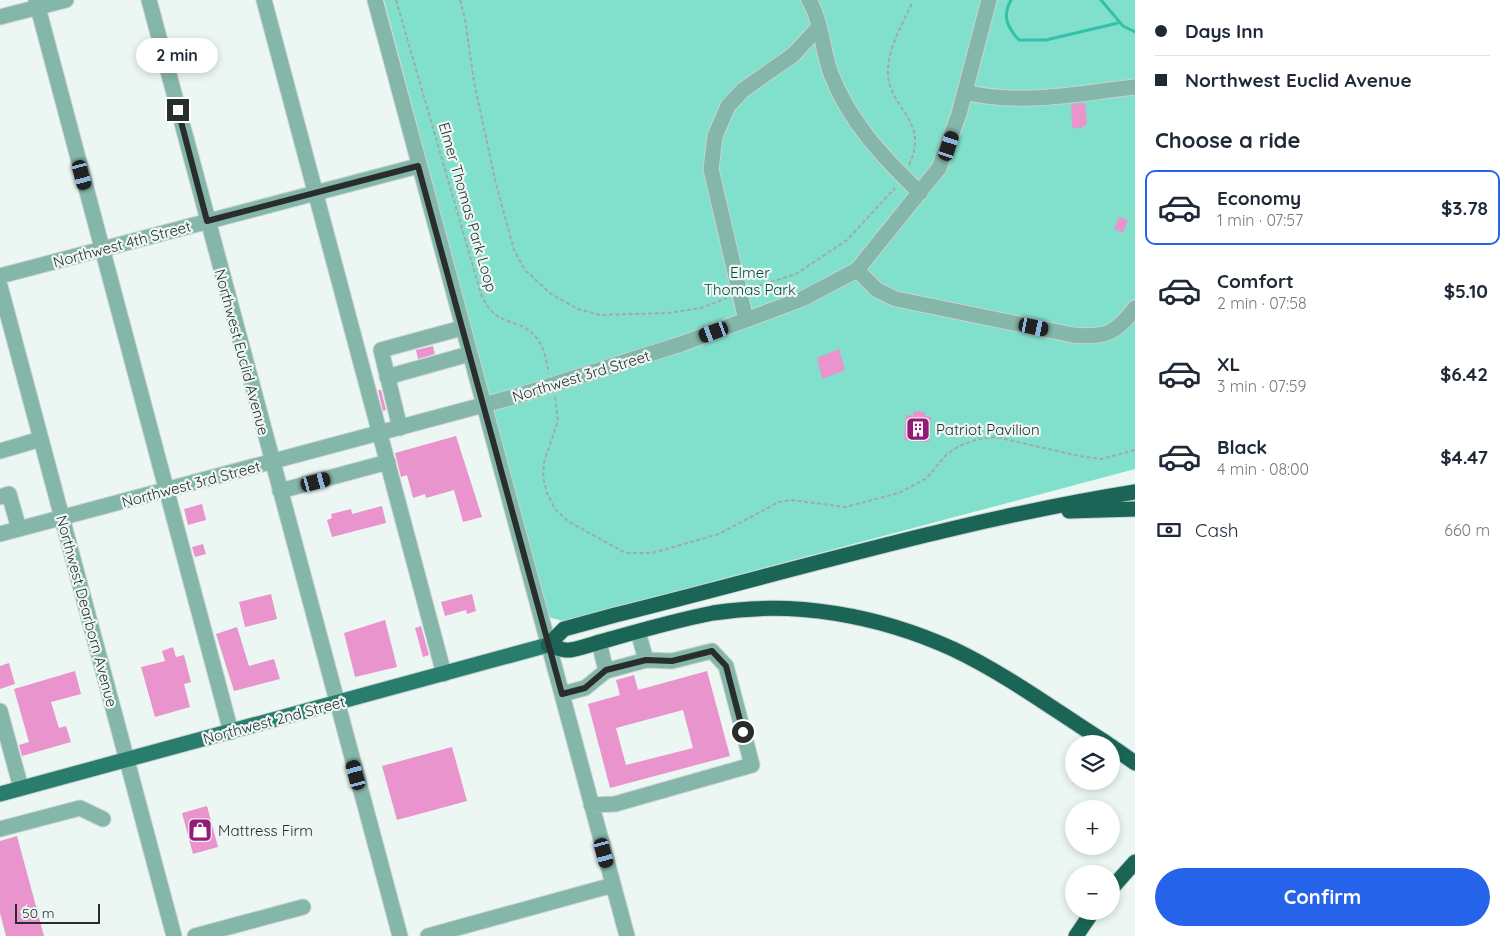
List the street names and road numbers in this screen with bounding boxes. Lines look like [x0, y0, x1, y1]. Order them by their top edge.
street label: Elmer Thomas Park Loop [435, 120, 501, 294]
street label: Northwest 4th Street [51, 216, 193, 272]
street label: Northwest Euclid Avenue [211, 267, 273, 437]
street label: Northwest 3rd Street [510, 346, 652, 406]
street label: Northwest 3rd Street [120, 456, 262, 512]
street label: Northwest Dearborn Avenue [52, 513, 122, 709]
street label: Northwest 2nd Street [201, 692, 347, 748]

